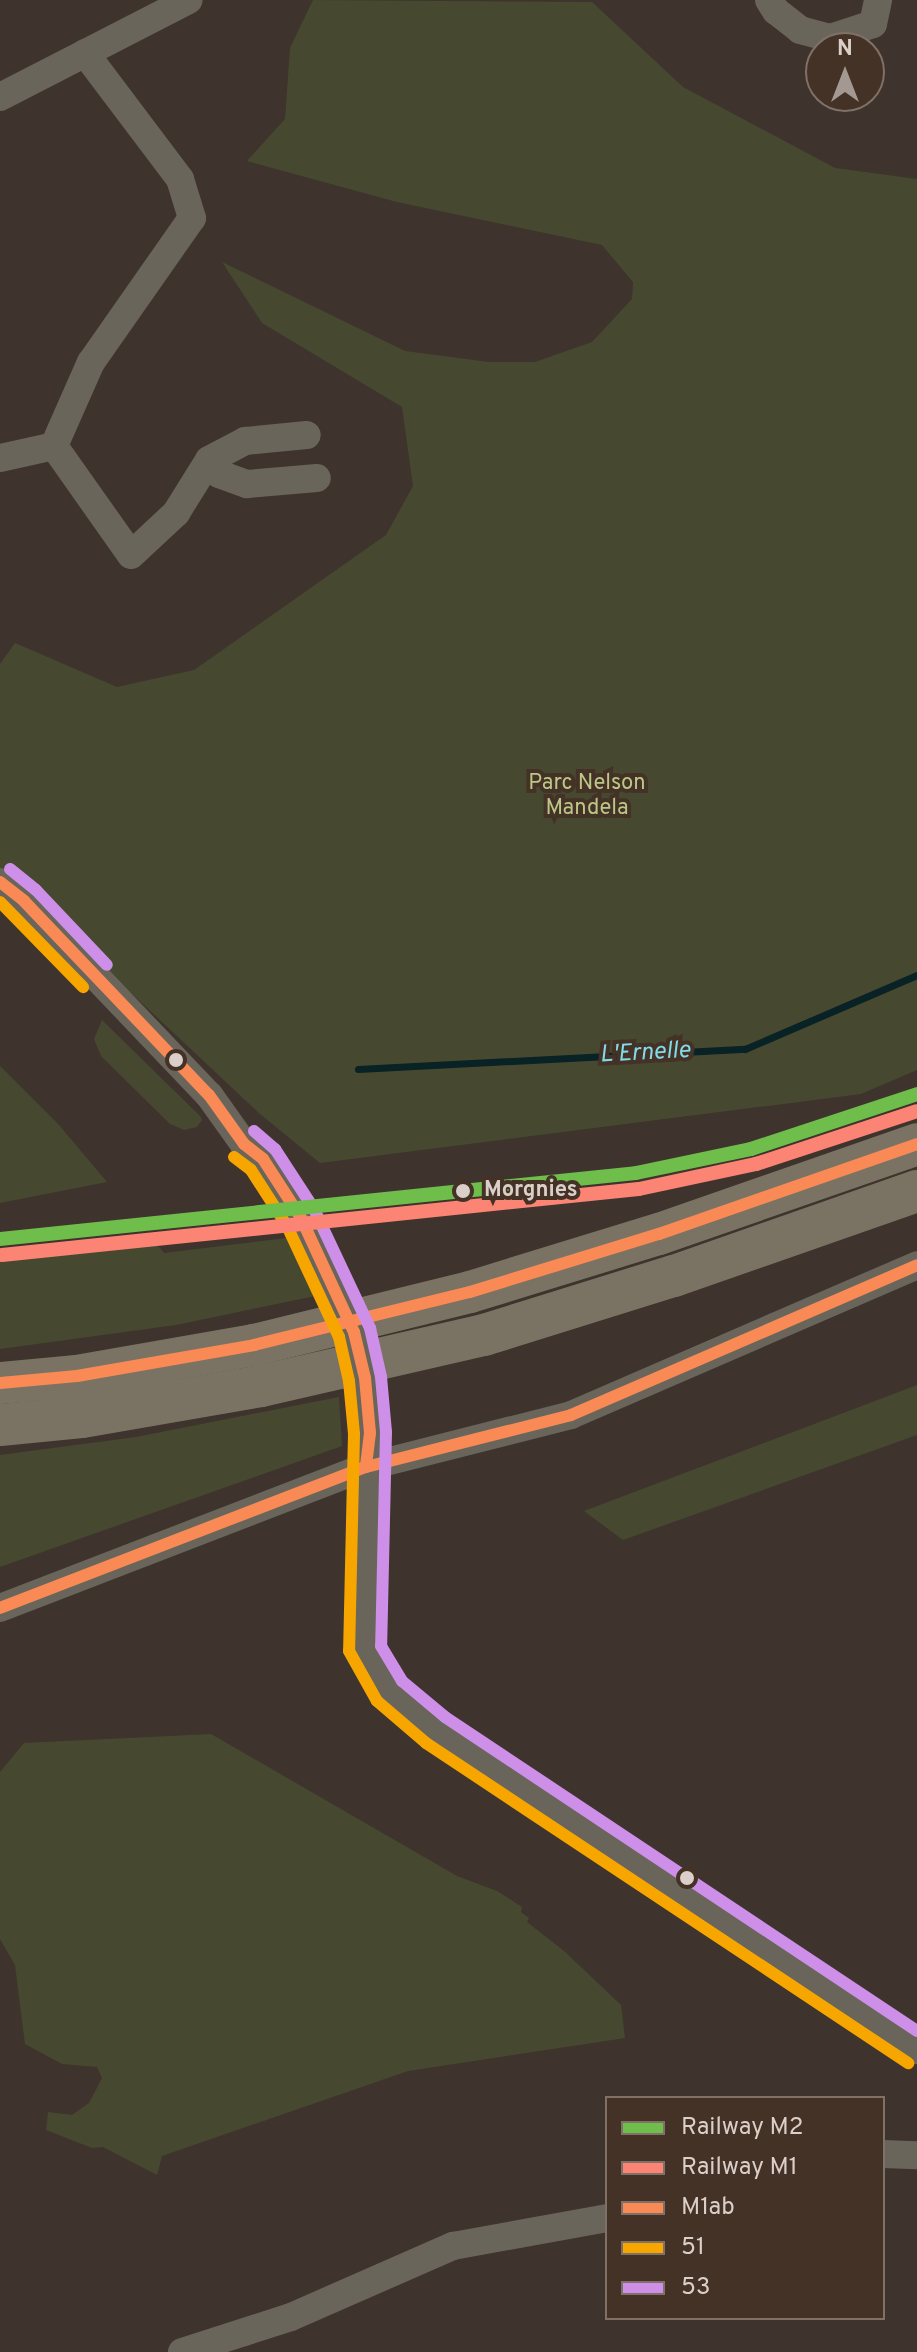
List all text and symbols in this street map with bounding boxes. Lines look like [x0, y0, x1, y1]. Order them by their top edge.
north arrow [805, 32, 885, 112]
text: N [837, 36, 853, 63]
park label: Parc Nelson Mandela [528, 770, 646, 822]
water label: L'Ernelle [599, 1037, 691, 1071]
unlabelled marker [168, 1052, 184, 1068]
marker: Morgnies [449, 1177, 477, 1205]
place label: Morgnies [484, 1178, 578, 1204]
unlabelled marker [679, 1870, 695, 1886]
legend [605, 2096, 885, 2320]
text: Railway M2 [681, 2113, 804, 2143]
text: Railway M1 [681, 2153, 798, 2183]
text: M1ab [681, 2193, 735, 2223]
text: 51 [681, 2233, 705, 2263]
text: 53 [681, 2273, 710, 2303]

